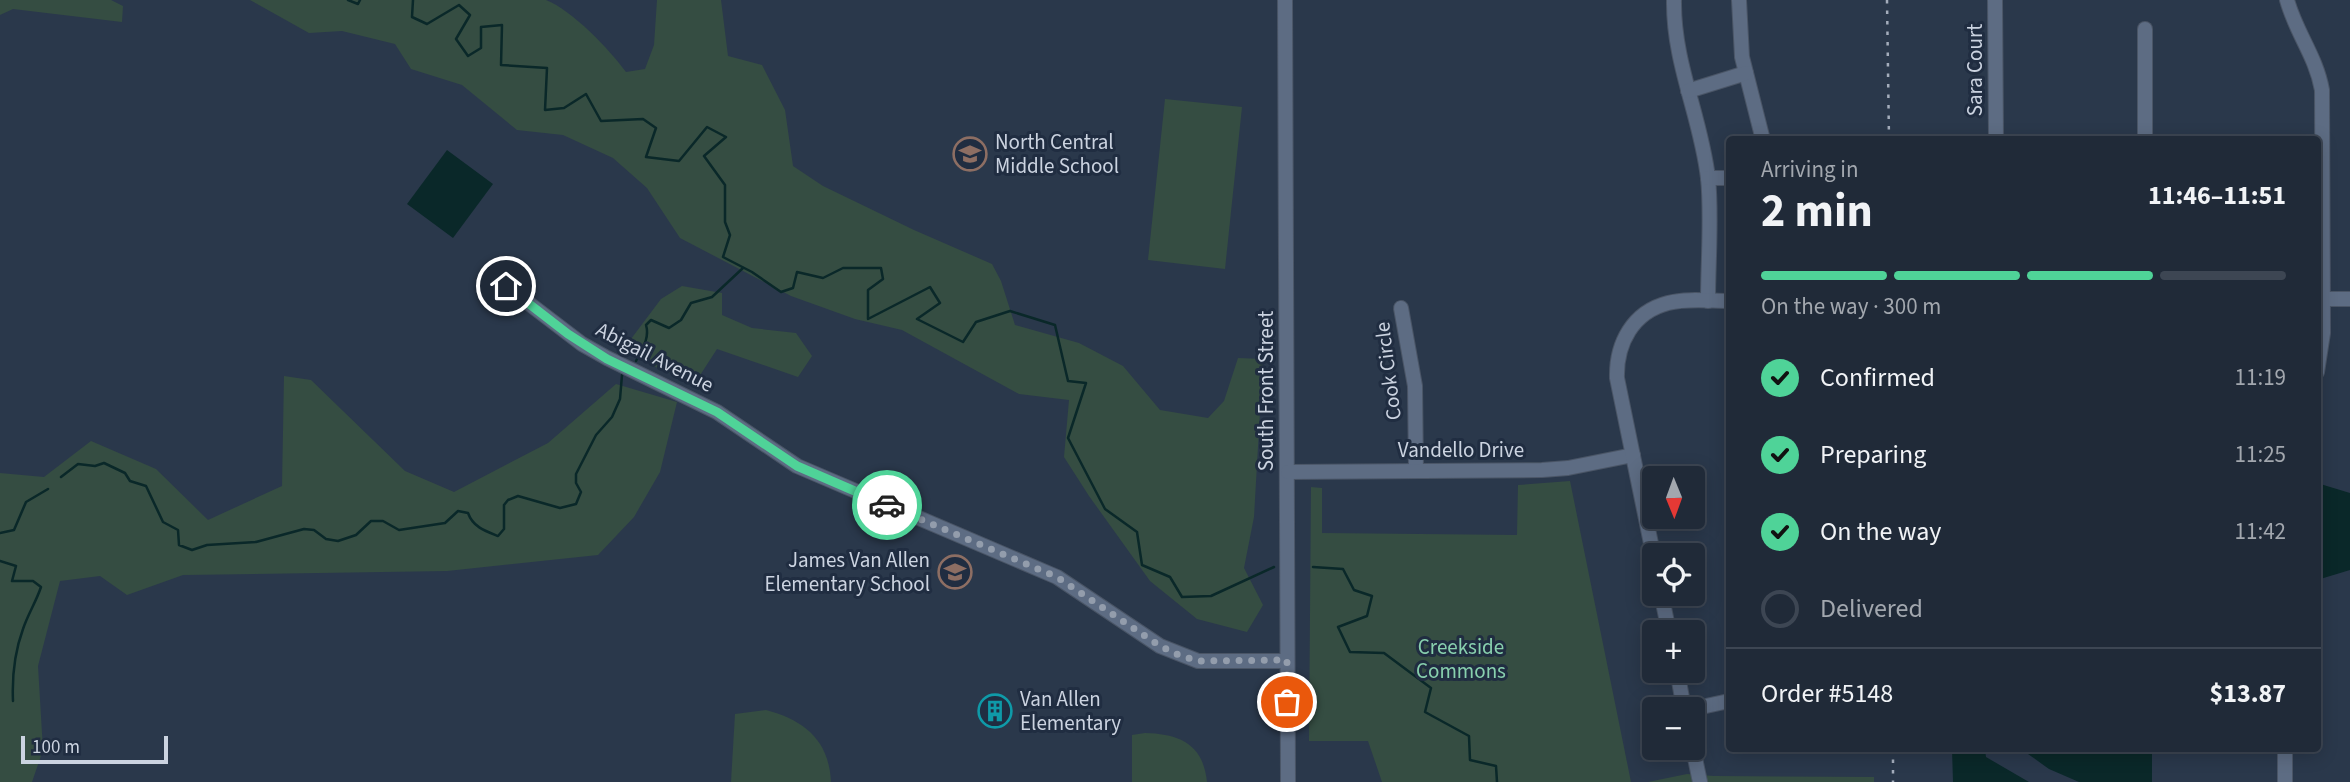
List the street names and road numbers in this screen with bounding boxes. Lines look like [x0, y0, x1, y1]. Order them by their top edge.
street label: Sara Court [1960, 24, 1990, 116]
street label: South Front Street [1251, 311, 1281, 471]
street label: Abigail Avenue [591, 314, 719, 400]
street label: Cook Circle [1367, 320, 1409, 422]
street label: Vandello Drive [1398, 435, 1524, 465]

